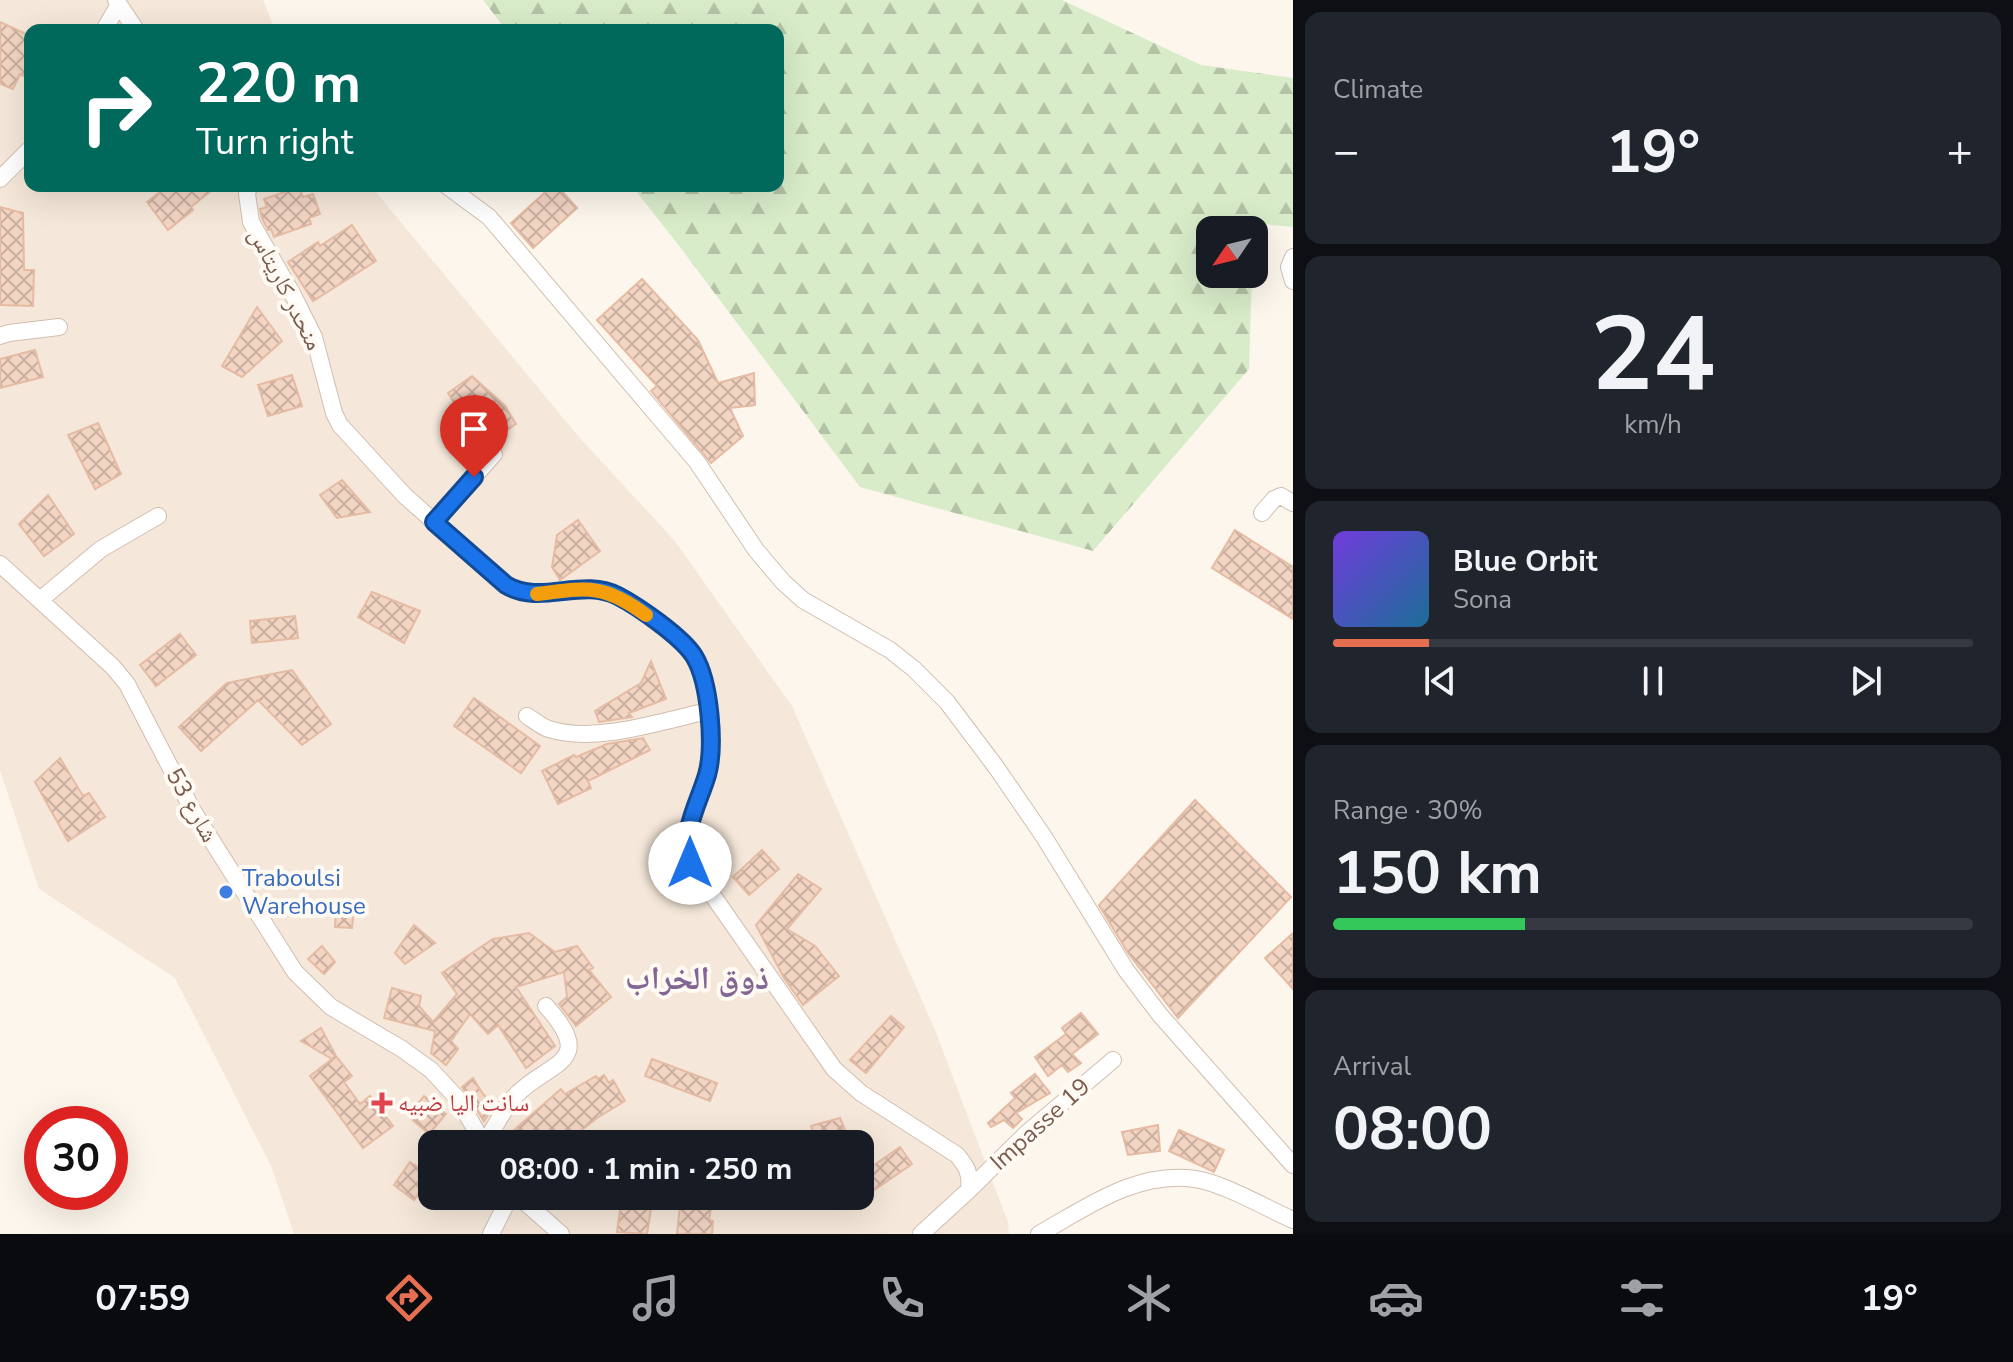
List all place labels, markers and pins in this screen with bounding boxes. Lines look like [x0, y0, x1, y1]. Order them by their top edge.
pin [440, 395, 508, 477]
place label: Traboulsi Warehouse [242, 862, 366, 922]
marker: Traboulsi Warehouse [217, 883, 235, 901]
place label: سانت اليا ضبيه [398, 1087, 529, 1119]
marker: سانت اليا ضبيه [373, 1094, 391, 1112]

